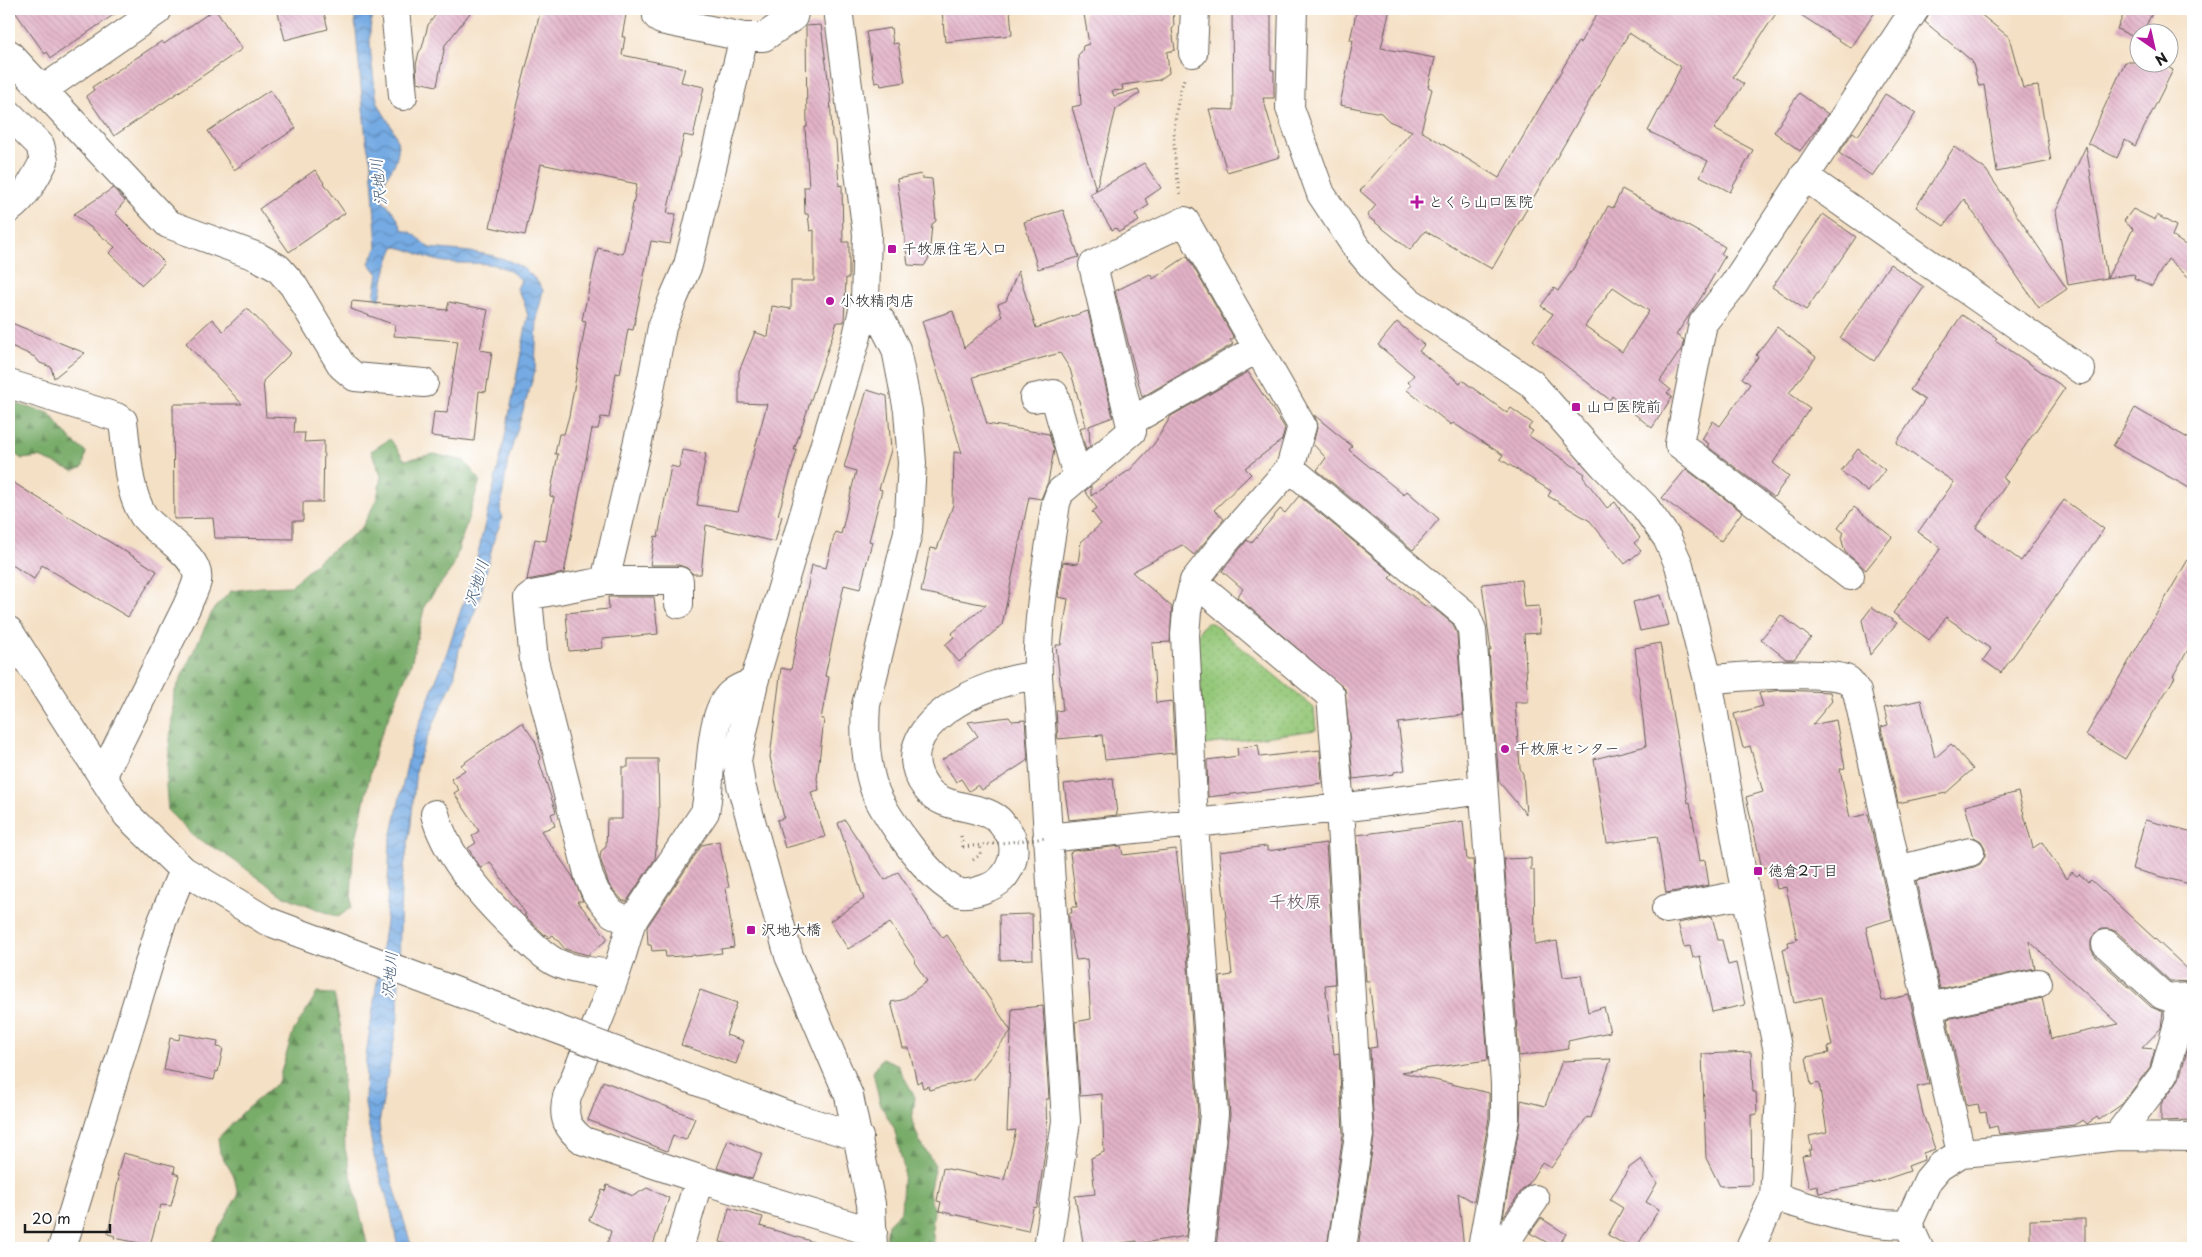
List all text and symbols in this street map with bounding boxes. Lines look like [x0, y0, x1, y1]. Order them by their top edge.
north arrow [2130, 22, 2180, 72]
text: N [2151, 47, 2172, 71]
water label: 沢地川 [363, 157, 391, 207]
place label: とくら山口医院 [1428, 189, 1533, 212]
marker: とくら山口医院 [1410, 195, 1424, 209]
place label: 千牧原住宅入口 [902, 236, 1007, 259]
marker: 千牧原住宅入口 [886, 243, 898, 255]
place label: 小牧精肉店 [840, 288, 915, 311]
marker: 小牧精肉店 [824, 295, 836, 307]
place label: 山口医院前 [1586, 394, 1661, 417]
marker: 山口医院前 [1570, 401, 1582, 413]
water label: 沢地川 [457, 556, 494, 609]
place label: 千枚原センター [1515, 736, 1619, 759]
marker: 千枚原センター [1499, 743, 1511, 755]
place label: 徳倉2丁目 [1768, 858, 1839, 881]
marker: 徳倉2丁目 [1752, 865, 1764, 877]
district label: 千枚原 [1268, 887, 1322, 914]
place label: 沢地大橋 [761, 917, 821, 940]
marker: 沢地大橋 [745, 924, 757, 936]
water label: 沢地川 [374, 950, 402, 1000]
scale bar [25, 1202, 110, 1234]
text: 20 m [32, 1206, 71, 1229]

